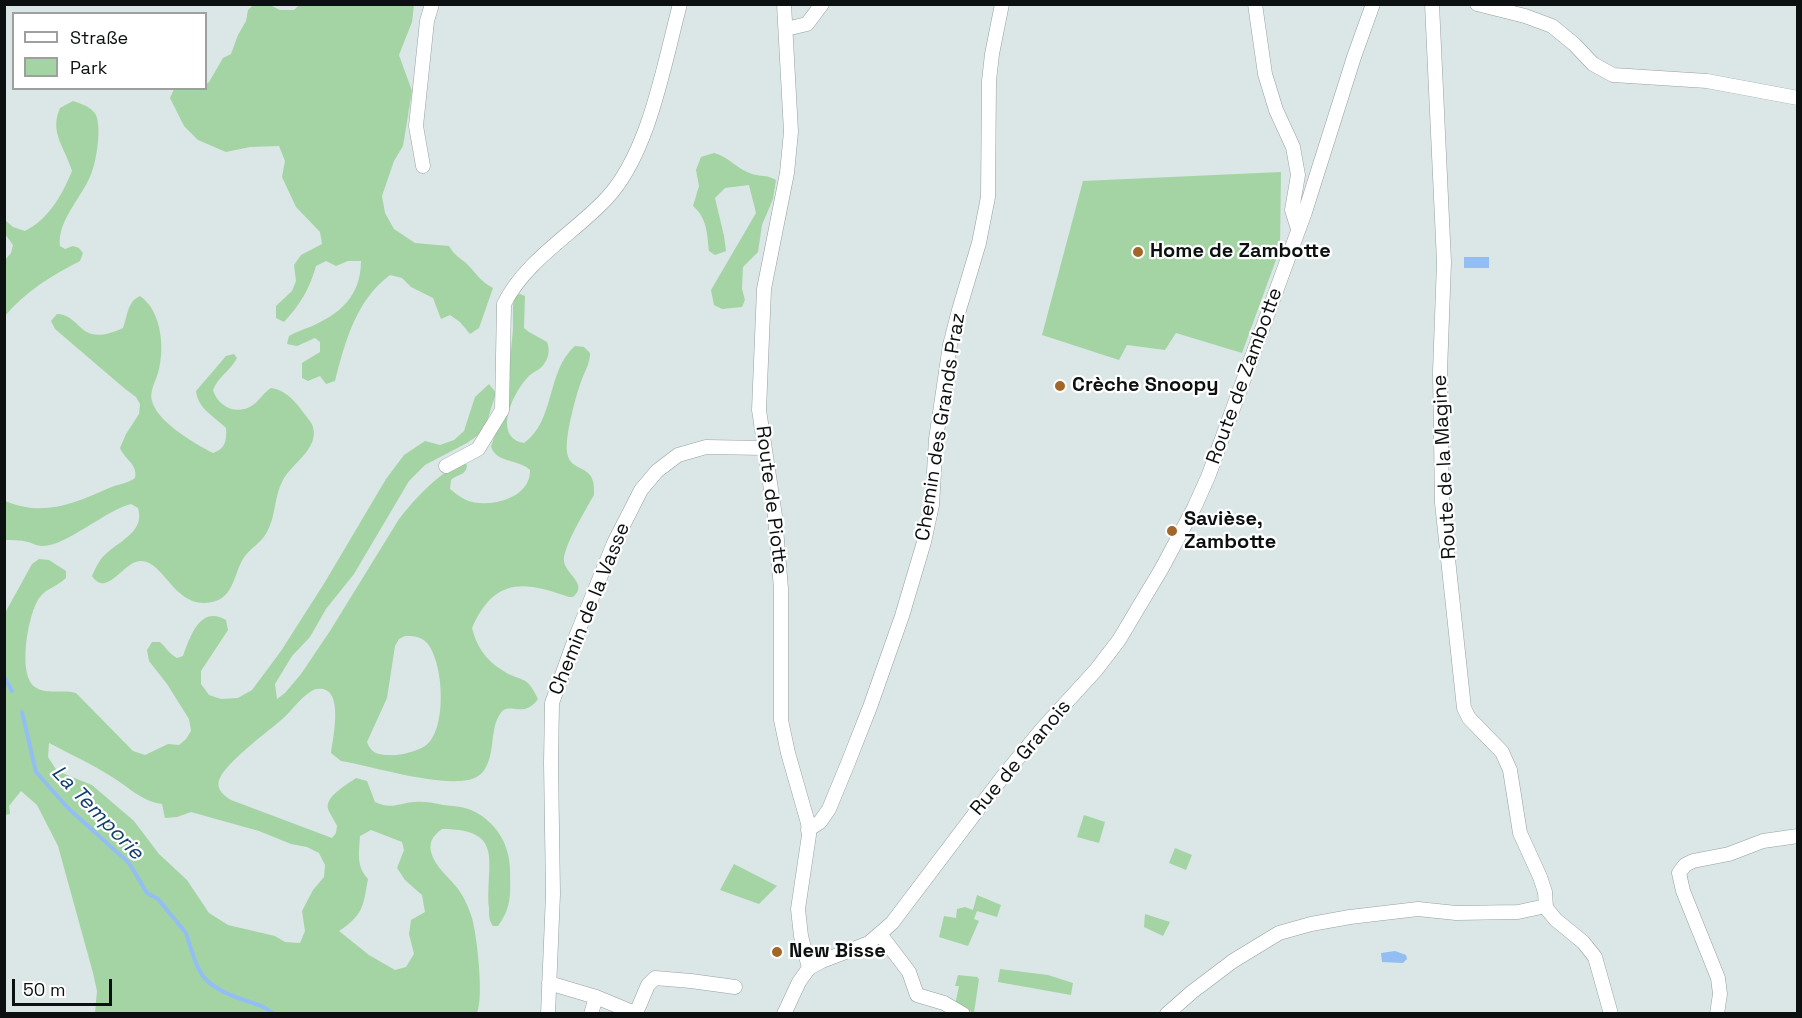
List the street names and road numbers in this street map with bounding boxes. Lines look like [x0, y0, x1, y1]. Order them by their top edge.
street label: Route de Zambotte [1202, 285, 1288, 467]
street label: Chemin des Grands Praz [911, 311, 971, 543]
street label: Route de la Magine [1428, 374, 1462, 560]
street label: Route de Piotte [750, 424, 792, 576]
street label: Chemin de la Vasse [544, 519, 636, 699]
street label: Rue de Granois [966, 695, 1076, 821]

